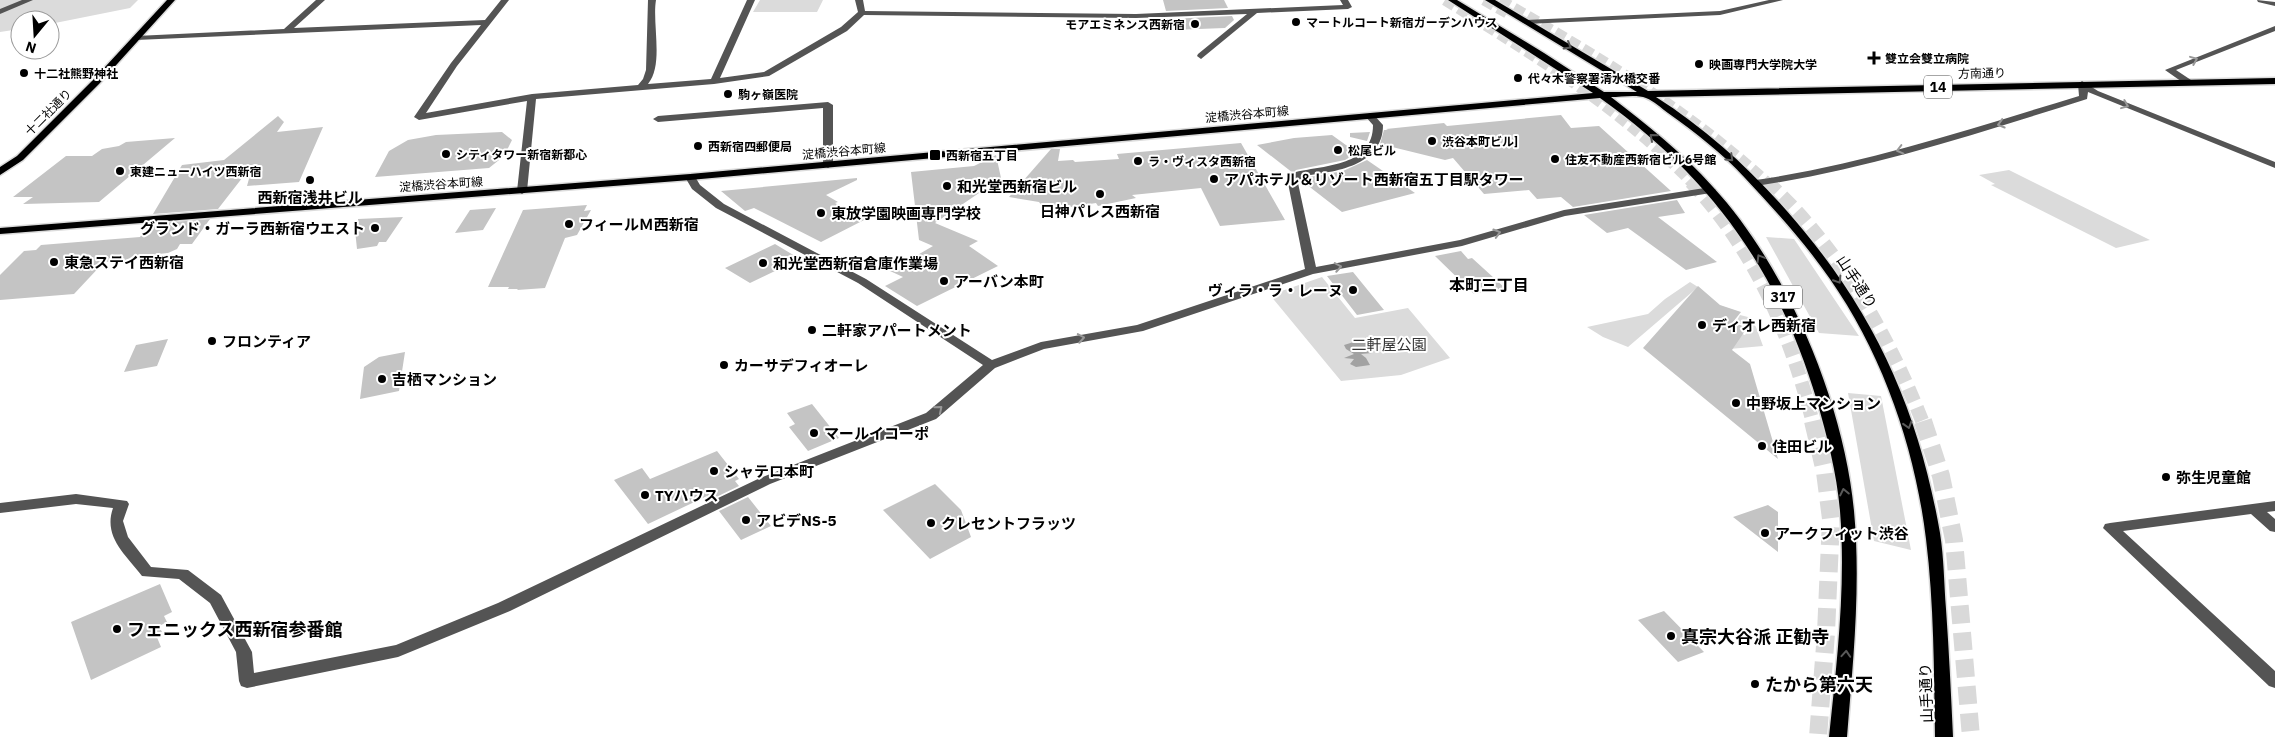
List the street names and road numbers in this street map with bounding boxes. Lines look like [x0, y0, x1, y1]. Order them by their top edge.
street label: 方南通り [1958, 65, 2006, 81]
road number: 14 [1924, 75, 1952, 98]
street label: 十二社通り [21, 85, 75, 139]
street label: 淀橋渋谷本町線 [1204, 103, 1290, 125]
street label: 淀橋渋谷本町線 [801, 140, 887, 162]
street label: 淀橋渋谷本町線 [399, 174, 483, 194]
street label: 山手通り [1833, 252, 1881, 312]
road number: 317 [1764, 286, 1802, 308]
street label: 山手通り [1915, 663, 1937, 723]

